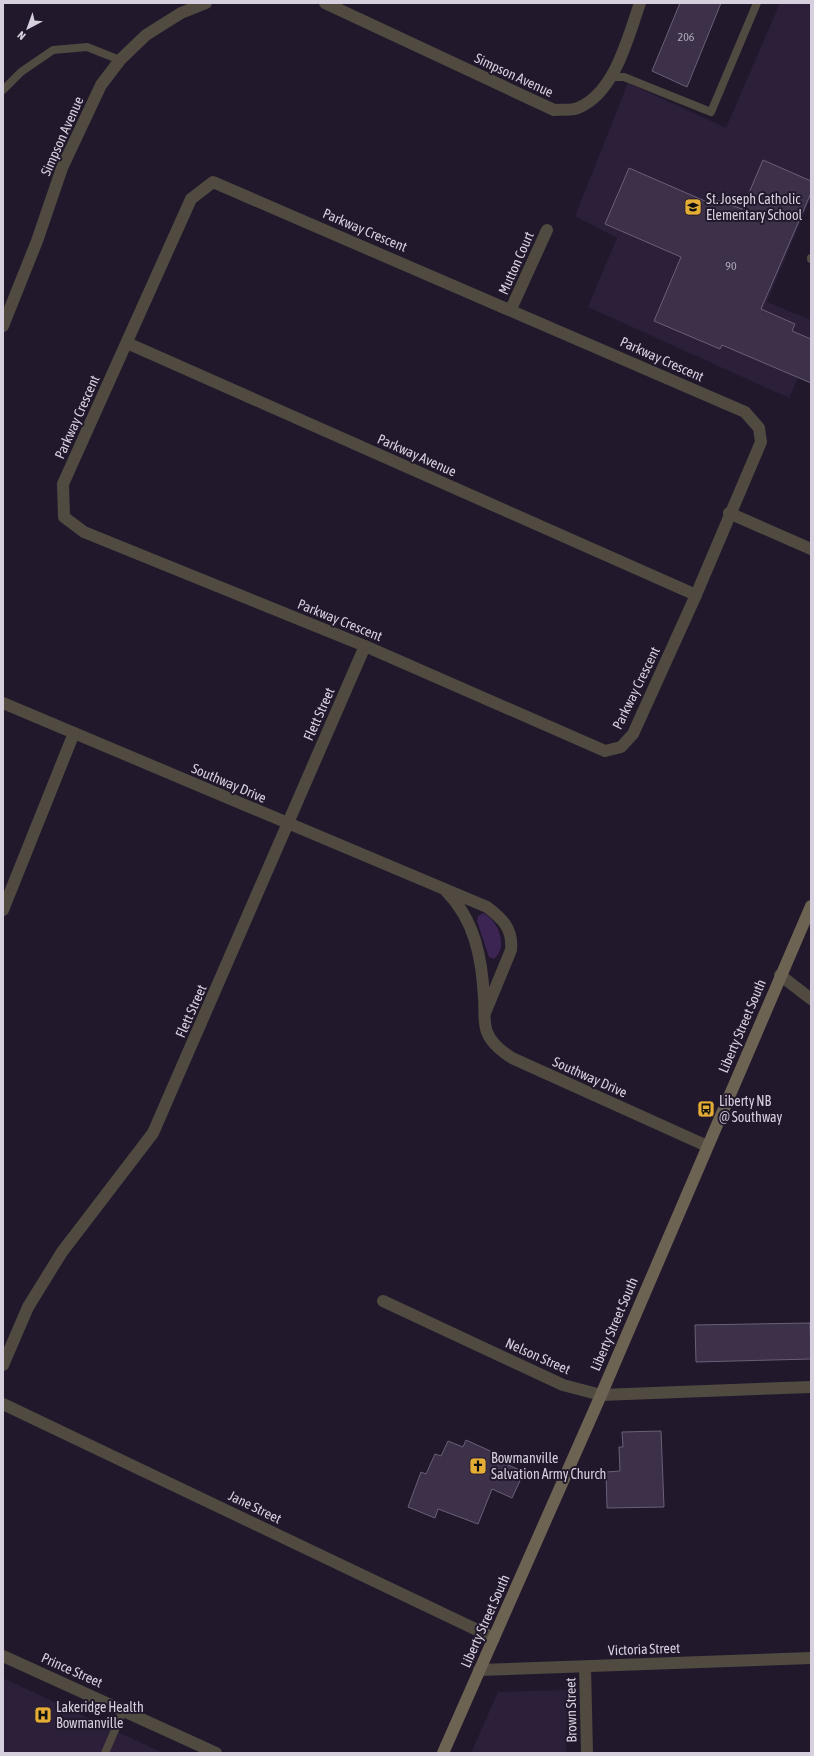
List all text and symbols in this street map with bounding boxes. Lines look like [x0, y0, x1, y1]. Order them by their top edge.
north arrow [8, 8, 48, 48]
text: N [15, 29, 28, 42]
house number: 206 [678, 30, 695, 44]
street label: Simpson Avenue [472, 50, 556, 100]
street label: Simpson Avenue [37, 94, 87, 178]
place label: St. Joseph Catholic Elementary School [706, 191, 802, 223]
school or university icon: St. Joseph Catholic Elementary School [683, 197, 703, 217]
street label: Parkway Crescent [321, 205, 409, 255]
street label: Mutton Court [495, 229, 537, 297]
house number: 90 [725, 259, 737, 273]
street label: Parkway Crescent [618, 333, 706, 385]
street label: Parkway Crescent [51, 373, 103, 461]
street label: Parkway Avenue [375, 430, 459, 480]
street label: Parkway Crescent [295, 596, 385, 644]
street label: Parkway Crescent [609, 644, 663, 732]
street label: Flett Street [300, 685, 338, 743]
street label: Southway Drive [189, 760, 269, 806]
street label: Liberty Street South [715, 977, 769, 1075]
street label: Flett Street [172, 982, 210, 1040]
street label: Southway Drive [550, 1053, 630, 1101]
place label: Liberty NB @ Southway [719, 1093, 783, 1125]
bus stop icon: Liberty NB @ Southway [696, 1099, 716, 1119]
street label: Liberty Street South [587, 1275, 641, 1373]
street label: Nelson Street [503, 1335, 573, 1377]
place label: Bowmanville Salvation Army Church [491, 1450, 606, 1482]
church icon: Bowmanville Salvation Army Church [468, 1456, 488, 1476]
street label: Jane Street [226, 1487, 284, 1527]
street label: Liberty Street South [457, 1572, 513, 1670]
street label: Victoria Street [608, 1640, 680, 1658]
street label: Prince Street [39, 1649, 105, 1691]
street label: Brown Street [562, 1677, 580, 1743]
place label: Lakeridge Health Bowmanville [56, 1699, 144, 1731]
hospital icon: Lakeridge Health Bowmanville [33, 1705, 53, 1725]

